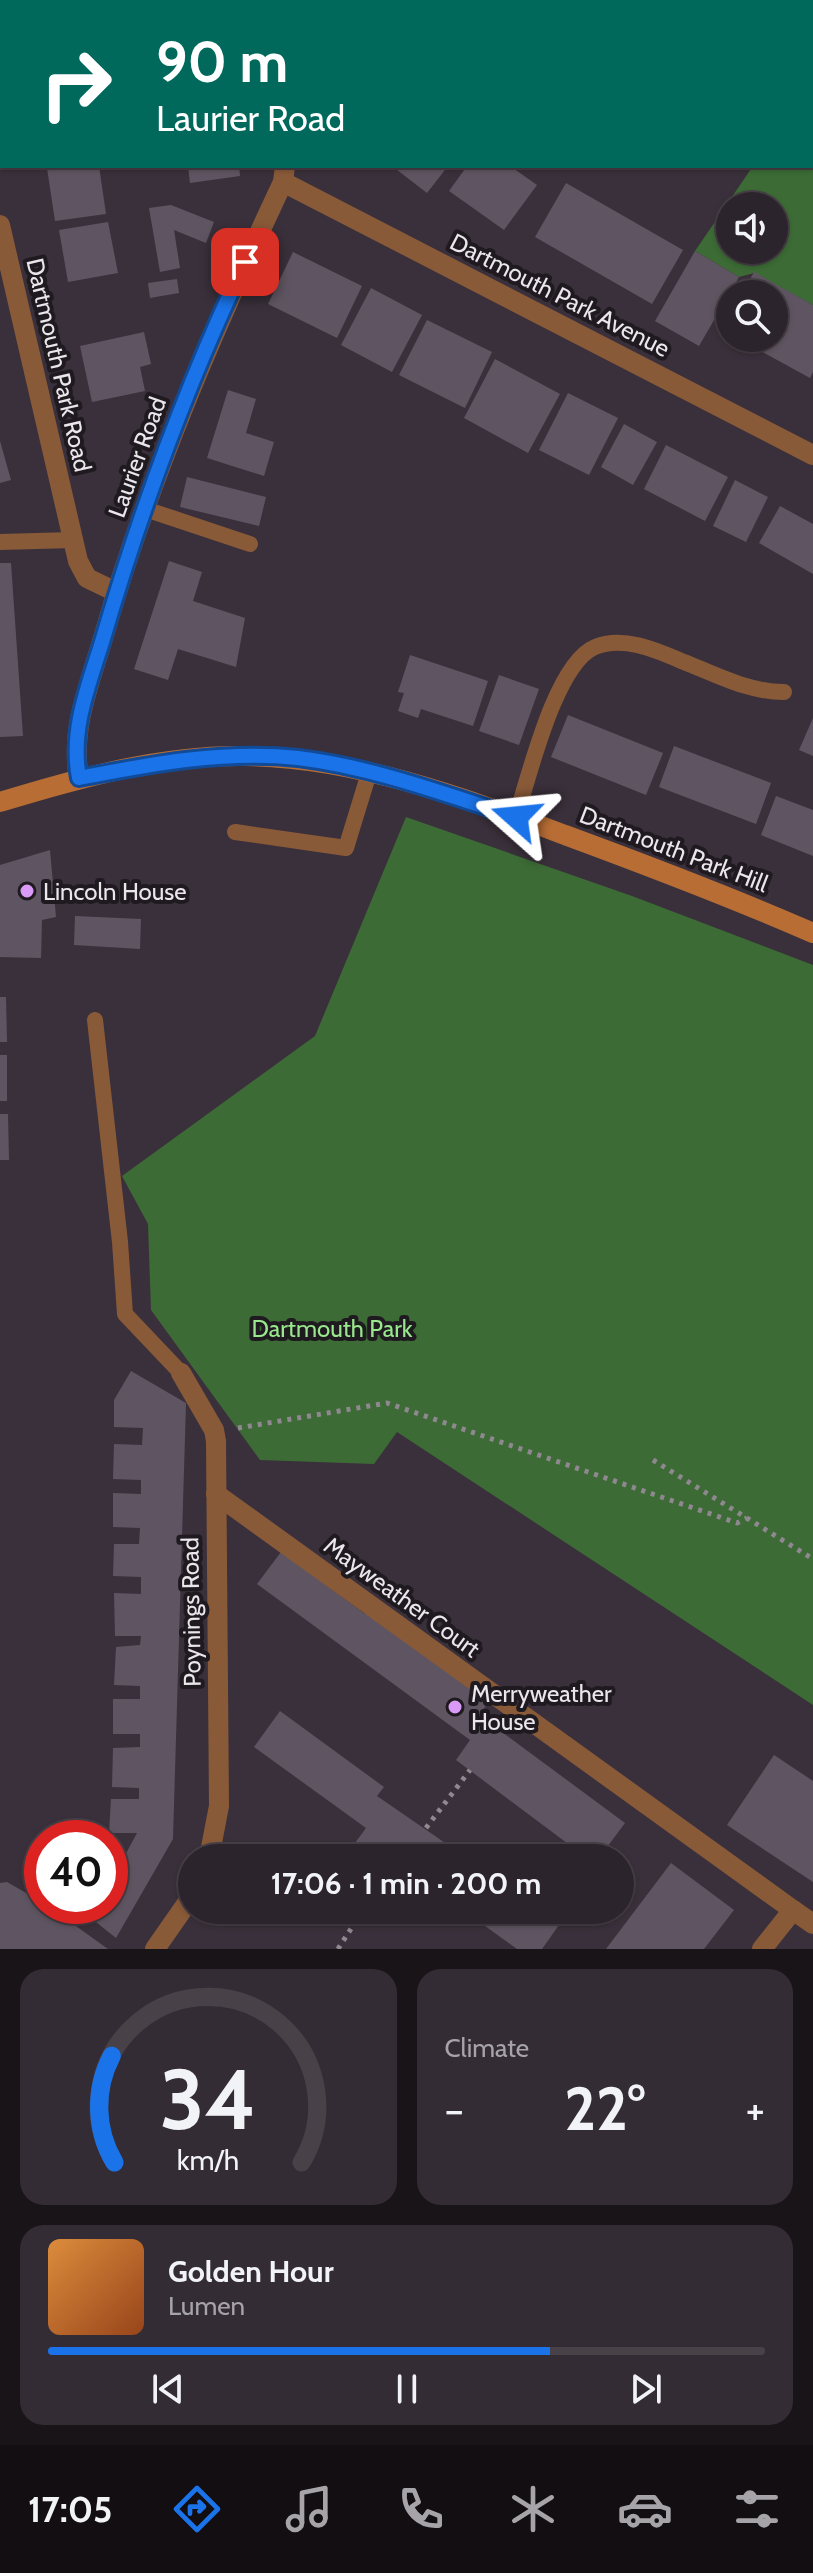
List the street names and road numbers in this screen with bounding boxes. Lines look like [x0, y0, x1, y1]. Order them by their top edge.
street label: Dartmouth Park Avenue [445, 227, 675, 363]
street label: Dartmouth Park Road [20, 255, 98, 475]
street label: Laurier Road [102, 393, 172, 521]
street label: Dartmouth Park Hill [576, 800, 773, 898]
street label: Mayweather Court [318, 1531, 486, 1663]
street label: Poynings Road [175, 1537, 207, 1687]

